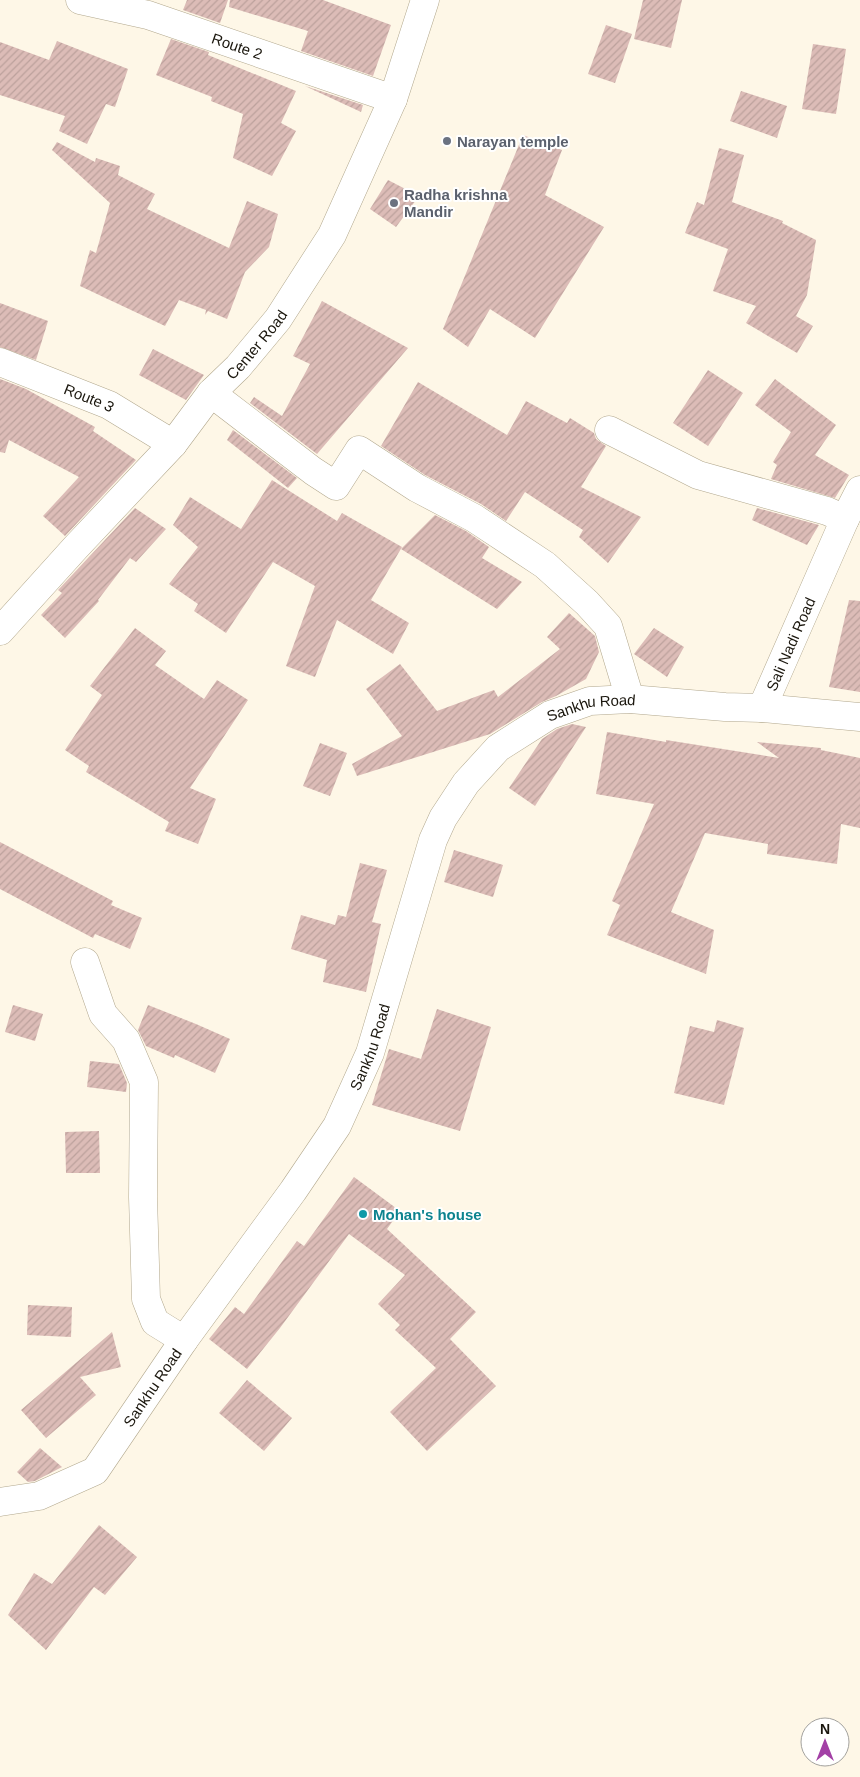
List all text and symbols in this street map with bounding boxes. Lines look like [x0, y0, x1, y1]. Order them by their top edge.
street label: Route 2 [210, 29, 265, 62]
place label: Narayan temple [457, 133, 569, 150]
marker: Narayan temple [441, 135, 453, 147]
place label: Radha krishna Mandir [404, 186, 508, 220]
marker: Radha krishna Mandir [388, 197, 400, 209]
street label: Center Road [222, 307, 290, 382]
street label: Route 3 [62, 380, 118, 415]
street label: Sali Nadi Road [762, 595, 818, 693]
street label: Sankhu Road [544, 690, 636, 724]
street label: Sankhu Road [346, 1002, 393, 1093]
place label: Mohan's house [373, 1206, 482, 1223]
marker: Mohan's house [357, 1208, 369, 1220]
street label: Sankhu Road [119, 1345, 184, 1430]
north arrow [800, 1717, 850, 1767]
text: N [820, 1721, 830, 1737]

